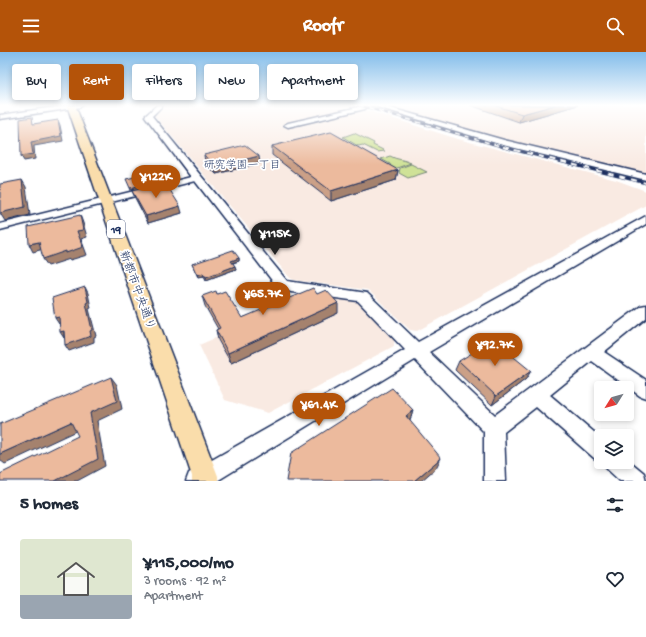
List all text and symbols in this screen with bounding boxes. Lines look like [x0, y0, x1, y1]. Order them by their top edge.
icon: menu [20, 15, 42, 37]
icon: search [604, 15, 626, 37]
text: Roofr [303, 16, 343, 37]
chip: Buy [12, 64, 61, 100]
chip: Rent [69, 64, 124, 100]
chip: Filters [132, 64, 196, 100]
chip: New [204, 64, 259, 100]
chip: Apartment [267, 64, 358, 100]
district label: 研究学園一丁目 [204, 159, 281, 172]
pin: ¥122K [128, 165, 184, 199]
text: ¥122K [140, 170, 172, 185]
road number: 19 [107, 220, 125, 238]
pin: ¥115K [247, 222, 303, 256]
text: ¥115K [260, 227, 290, 242]
street label: 新都市中央通り [115, 248, 158, 333]
pin: ¥65.7K [230, 282, 296, 316]
text: ¥65.7K [244, 287, 282, 302]
pin: ¥92.7K [462, 333, 528, 367]
text: ¥92.7K [477, 338, 513, 353]
north arrow [594, 381, 634, 421]
map controls [594, 381, 634, 469]
pin: ¥61.4K [286, 393, 352, 427]
text: ¥61.4K [301, 398, 337, 413]
button: layers [594, 429, 634, 469]
icon: filters [604, 494, 626, 516]
text: 5 homes [20, 495, 78, 515]
text: ¥115,000/mo [144, 554, 234, 574]
icon: home [52, 555, 100, 603]
icon: heart [604, 568, 626, 590]
text: 3 rooms · 92 m² [144, 574, 227, 589]
text: Apartment [144, 589, 203, 604]

